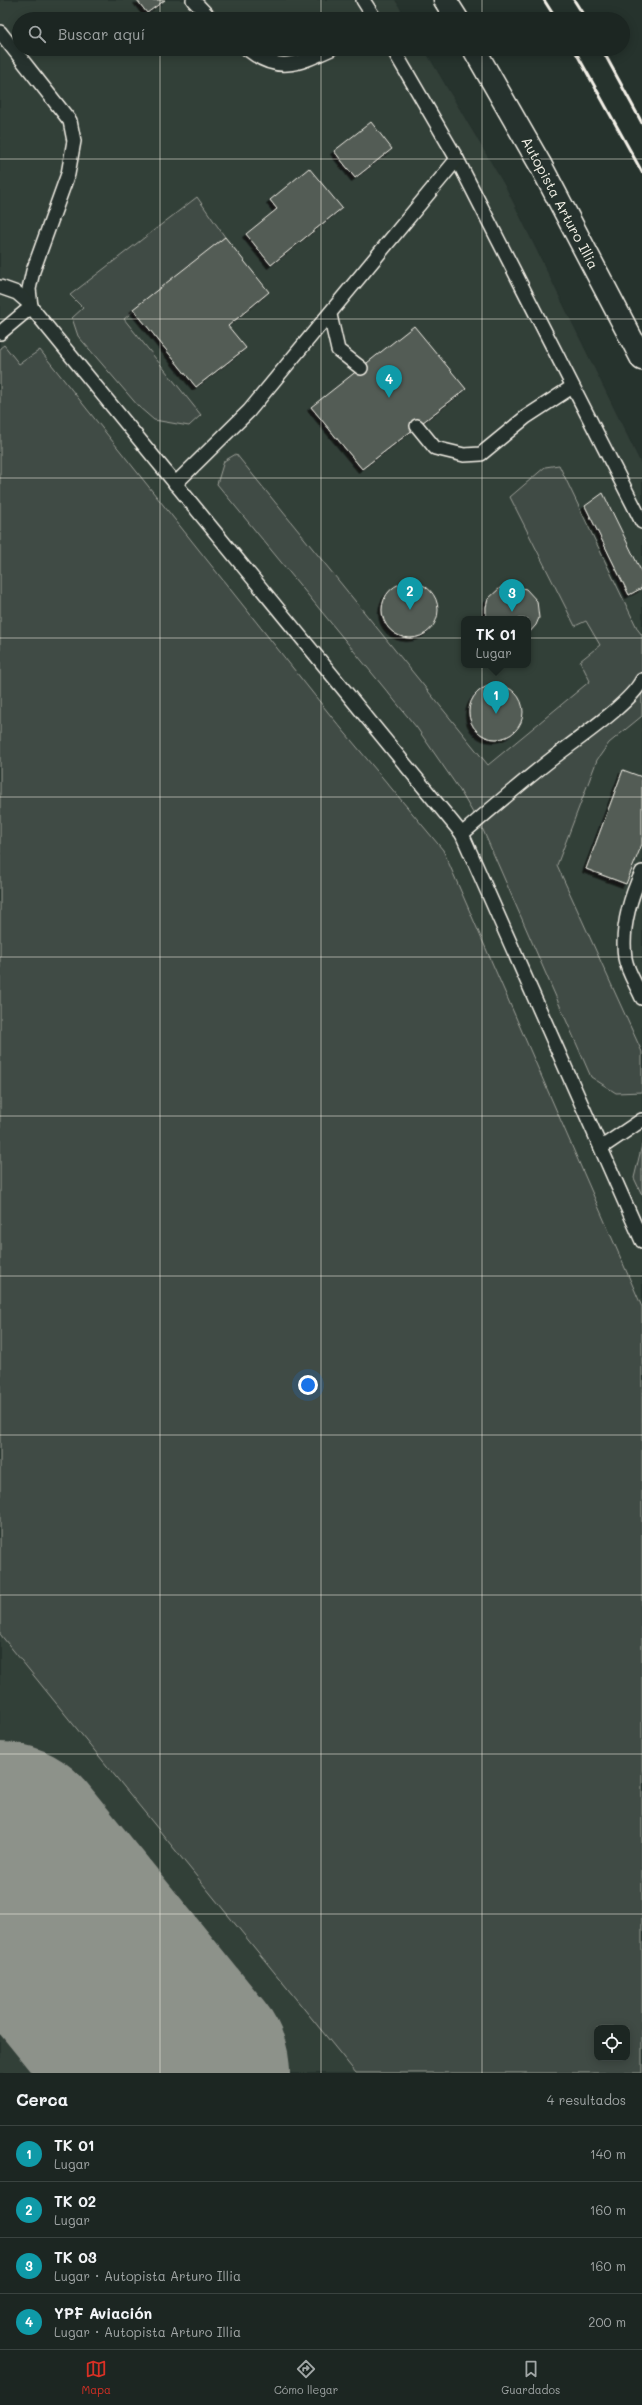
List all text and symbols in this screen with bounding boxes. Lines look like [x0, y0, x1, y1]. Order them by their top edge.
search box [12, 12, 630, 56]
icon: search [26, 23, 48, 45]
text: Buscar aquí [58, 24, 145, 44]
street label: Autopista Arturo Illia [517, 133, 603, 272]
pin: 4 [376, 365, 402, 398]
pin: 2 [397, 577, 423, 610]
pin: 3 [499, 579, 525, 612]
popup [461, 616, 531, 668]
text: TK 01 [476, 624, 516, 644]
text: Lugar [476, 644, 512, 661]
pin: 1 [483, 681, 509, 714]
your location [298, 1375, 318, 1395]
map controls [594, 2025, 630, 2061]
button: locate [594, 2025, 630, 2061]
text: Cerca [16, 2088, 68, 2110]
text: 4 resultados [547, 2091, 626, 2108]
text: TK 01 [54, 2135, 94, 2155]
text: 1 [26, 2145, 32, 2162]
text: 140 m [590, 2145, 626, 2162]
text: Lugar [54, 2155, 90, 2172]
text: TK 02 [54, 2191, 96, 2211]
text: 2 [25, 2201, 33, 2218]
text: 160 m [590, 2201, 626, 2218]
text: Lugar [54, 2211, 90, 2228]
text: TK 03 [54, 2247, 97, 2267]
text: 3 [25, 2257, 33, 2274]
text: 160 m [590, 2257, 626, 2274]
text: Lugar · Autopista Arturo Illia [54, 2267, 241, 2284]
text: YPF Aviación [54, 2303, 152, 2323]
text: 4 [25, 2313, 33, 2330]
text: 200 m [588, 2313, 626, 2330]
text: Lugar · Autopista Arturo Illia [54, 2323, 241, 2340]
tab: Mapa [82, 2358, 111, 2397]
tab: Cómo llegar [274, 2358, 338, 2397]
tab: Guardados [501, 2358, 560, 2397]

